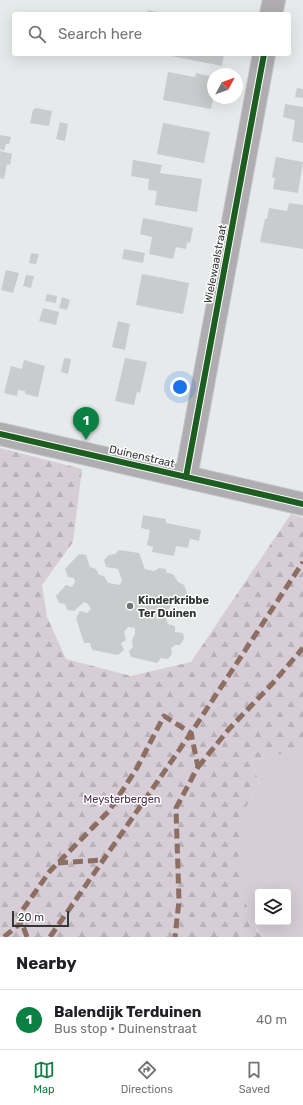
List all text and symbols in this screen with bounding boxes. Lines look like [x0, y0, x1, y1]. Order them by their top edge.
search box [12, 12, 291, 56]
icon: search [26, 23, 48, 45]
text: Search here [58, 25, 142, 43]
north arrow [207, 68, 243, 104]
street label: Wielewaalstraat [201, 223, 230, 305]
your location [170, 377, 190, 397]
pin: 1 [73, 407, 99, 440]
street label: Duinenstraat [108, 443, 177, 470]
place label: Kinderkribbe Ter Duinen [138, 594, 209, 620]
marker: Kinderkribbe Ter Duinen [125, 601, 135, 611]
park label: Meysterbergen [84, 793, 160, 806]
map controls [255, 889, 291, 925]
button: layers [255, 889, 291, 925]
scale bar [12, 909, 69, 928]
text: 20 m [18, 911, 44, 924]
text: Nearby [16, 953, 77, 973]
text: Balendijk Terduinen [54, 1003, 201, 1021]
text: 1 [26, 1012, 32, 1027]
text: 40 m [256, 1012, 287, 1027]
text: Bus stop · Duinenstraat [54, 1021, 197, 1036]
tab: Map [33, 1059, 55, 1096]
tab: Directions [121, 1059, 173, 1096]
tab: Saved [239, 1059, 270, 1096]

